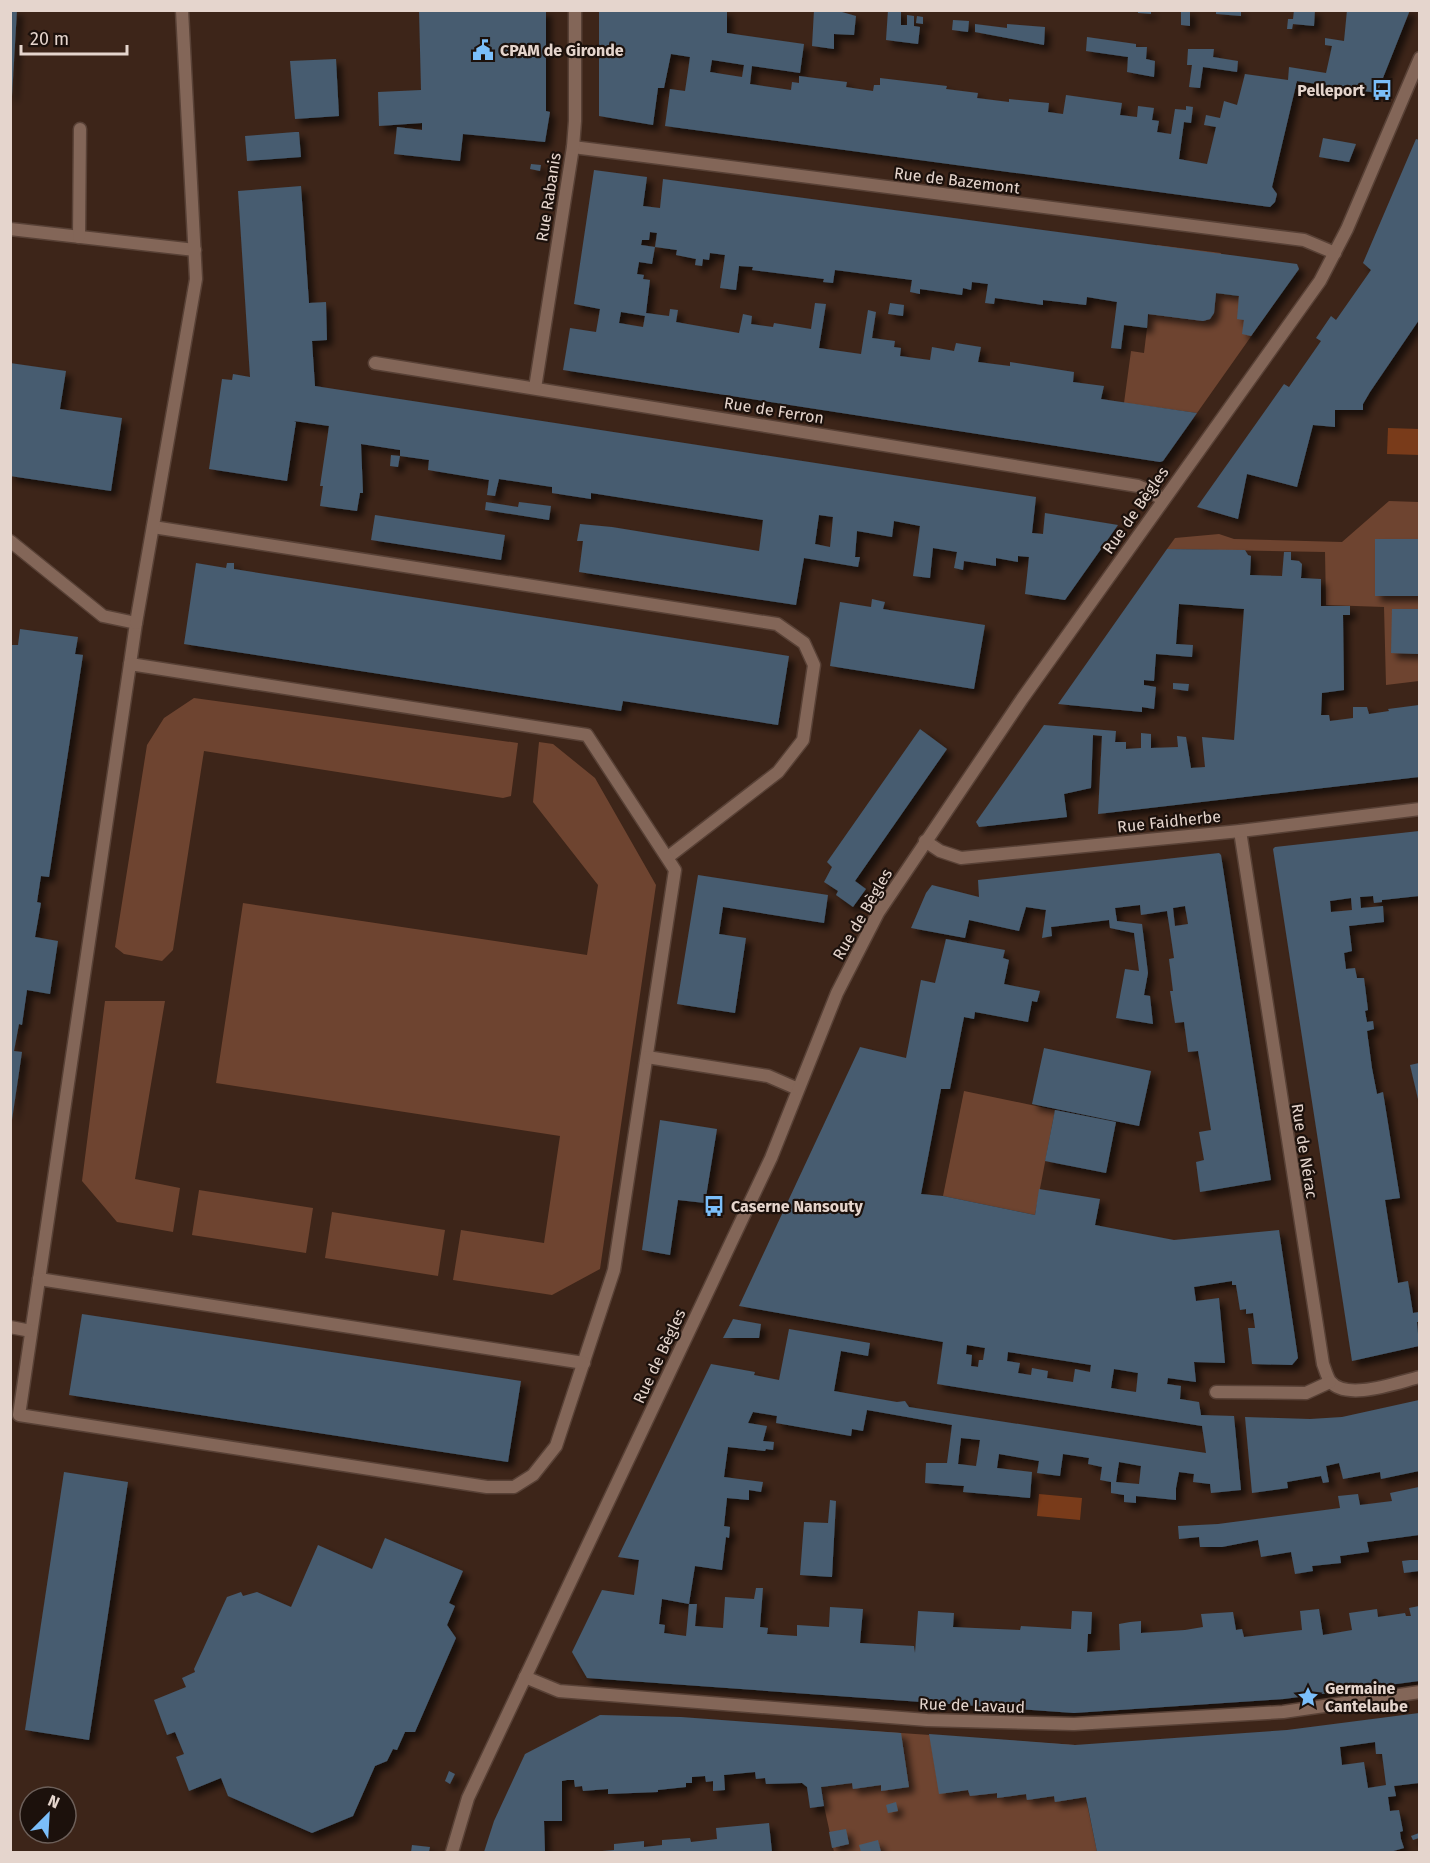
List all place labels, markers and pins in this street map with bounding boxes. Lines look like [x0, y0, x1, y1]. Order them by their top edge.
public building icon: CPAM de Gironde [471, 38, 495, 62]
place label: CPAM de Gironde [500, 41, 624, 60]
bus stop icon: Pelleport [1370, 78, 1394, 102]
place label: Pelleport [1297, 81, 1366, 100]
bus stop icon: Caserne Nansouty [702, 1194, 726, 1218]
place label: Caserne Nansouty [731, 1197, 863, 1216]
place label: Germaine Cantelaube [1325, 1679, 1408, 1716]
place icon: Germaine Cantelaube [1296, 1685, 1320, 1709]

